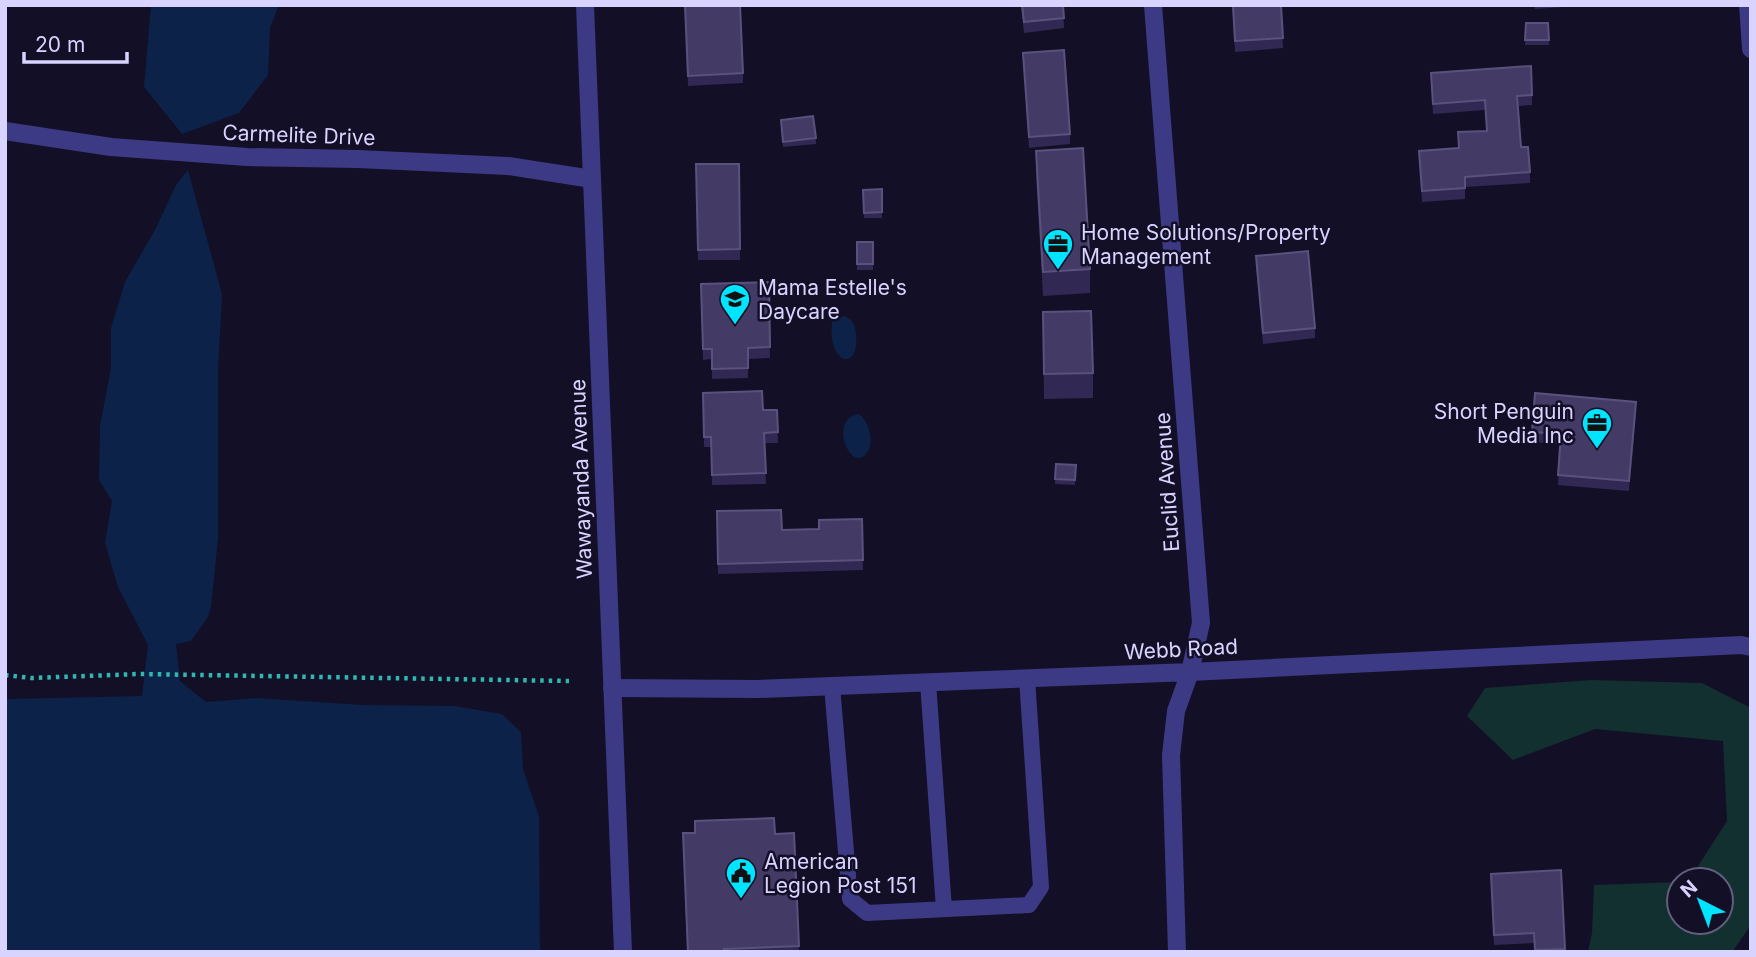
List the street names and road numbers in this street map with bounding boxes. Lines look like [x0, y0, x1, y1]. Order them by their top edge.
street label: Carmelite Drive [222, 120, 376, 150]
street label: Wawayanda Avenue [565, 378, 597, 580]
street label: Euclid Avenue [1150, 411, 1184, 553]
street label: Webb Road [1123, 634, 1239, 664]

